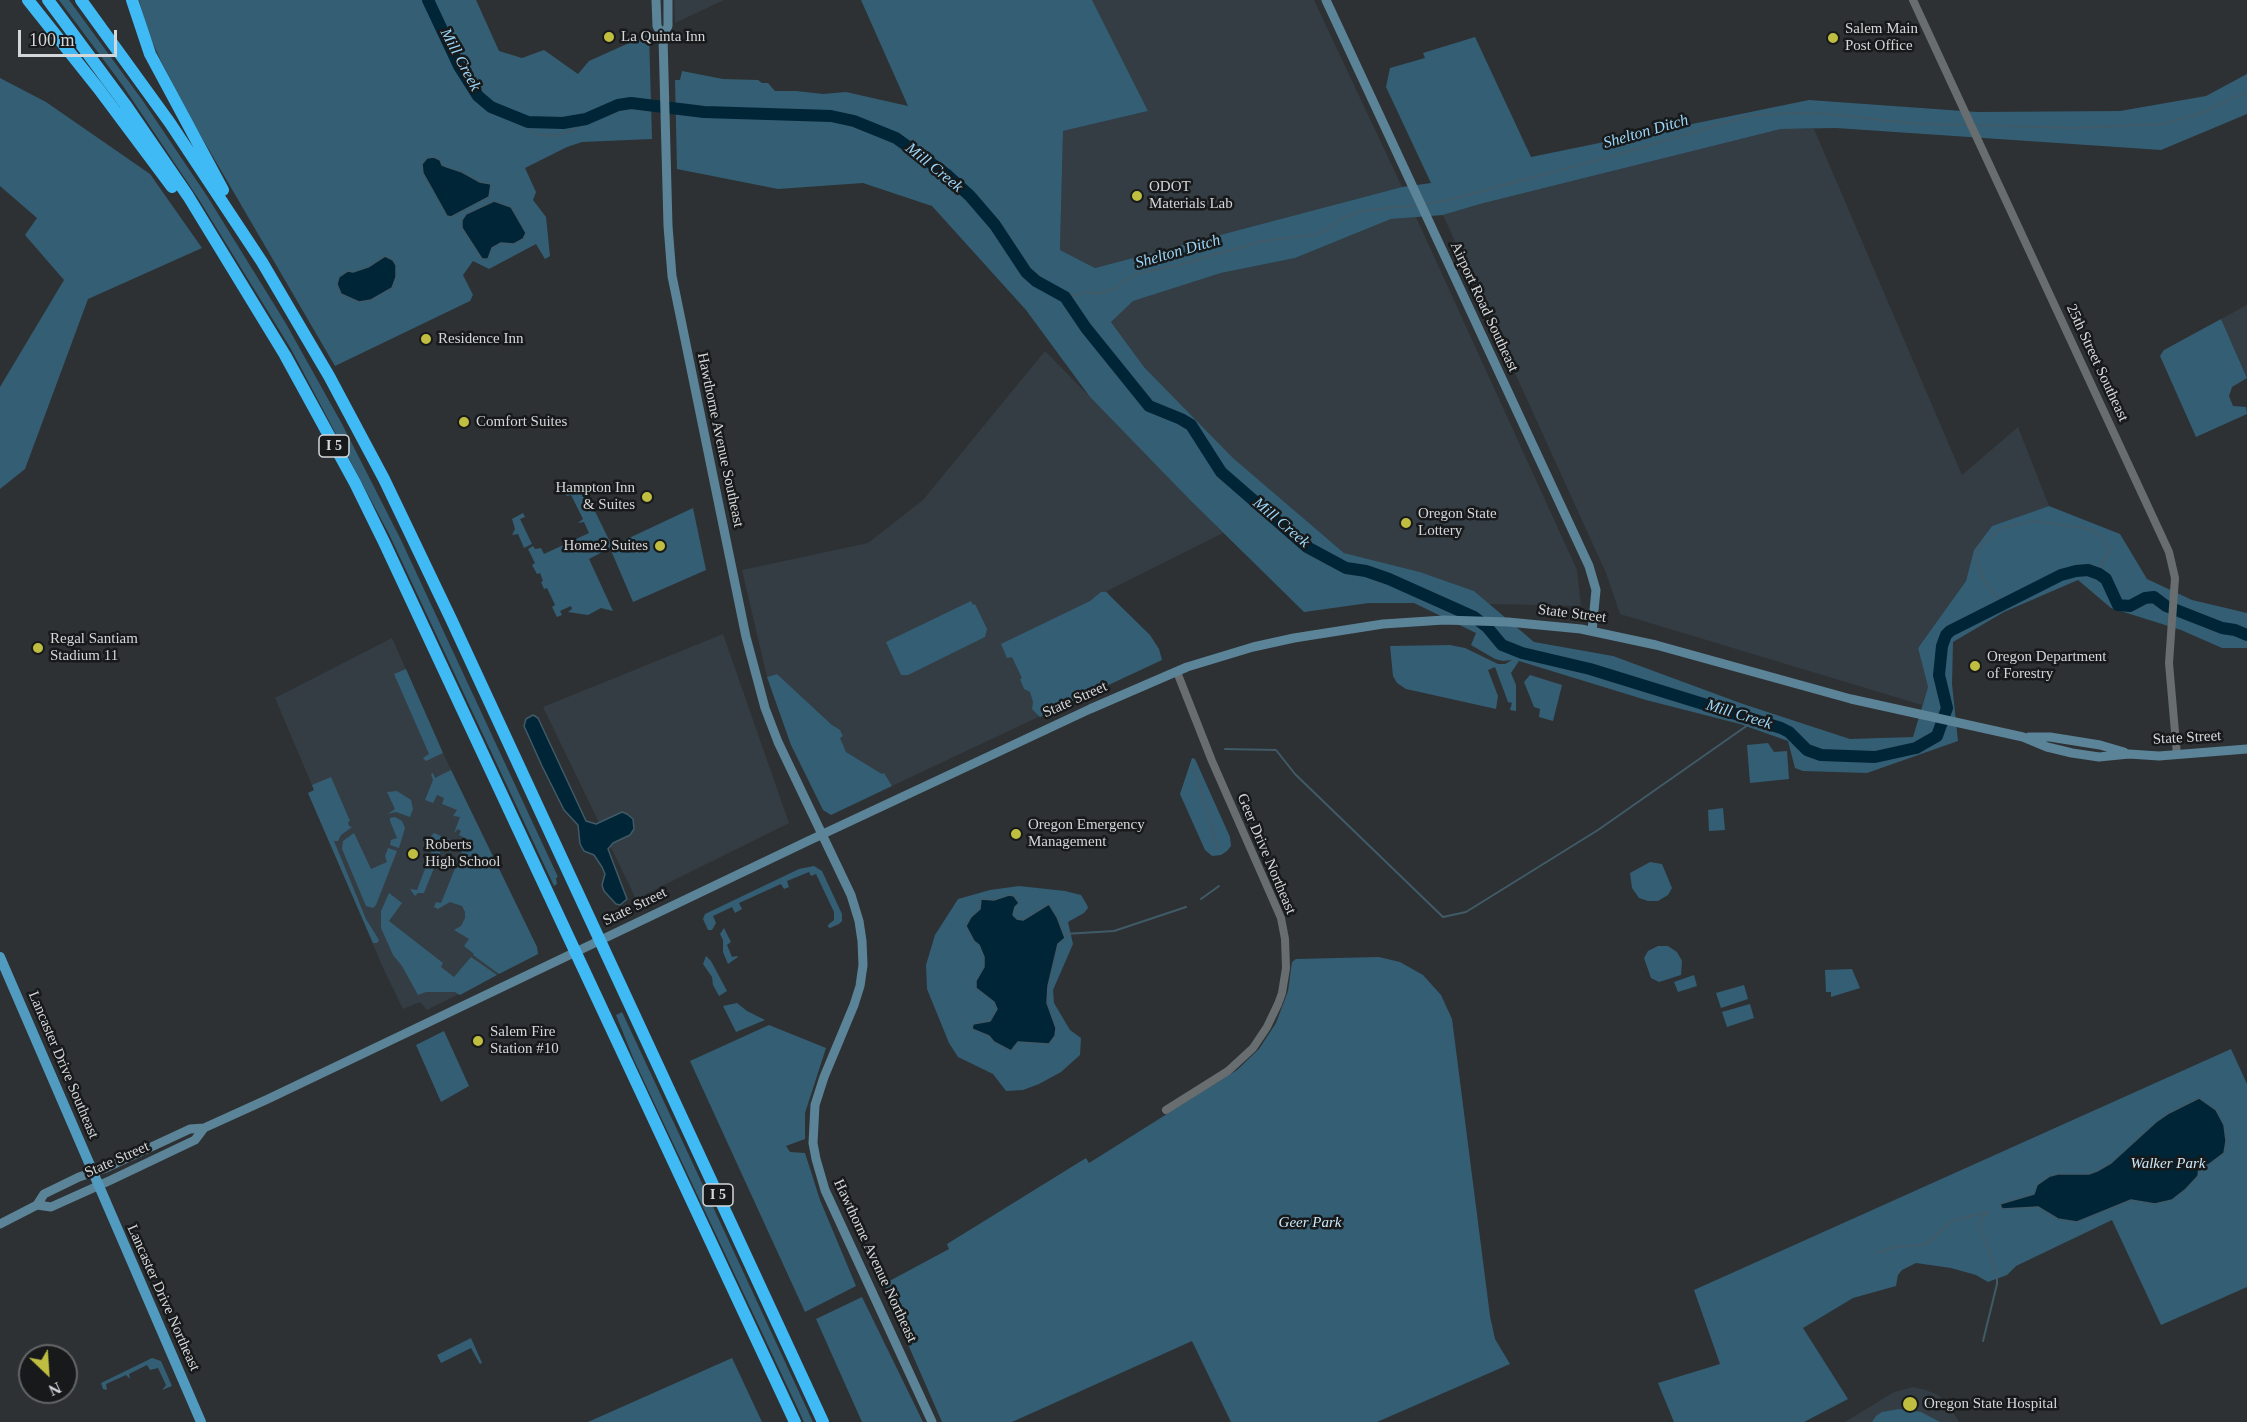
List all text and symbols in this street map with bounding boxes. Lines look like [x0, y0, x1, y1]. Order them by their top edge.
scale bar [21, 18, 120, 56]
place label: Salem Main Post Office [1845, 20, 1918, 55]
water label: Mill Creek [435, 25, 485, 95]
place label: La Quinta Inn [621, 28, 705, 46]
text: 100 m [29, 30, 75, 50]
marker: La Quinta Inn [602, 30, 616, 44]
marker: Salem Main Post Office [1826, 31, 1840, 45]
water label: Shelton Ditch [1601, 111, 1691, 153]
water label: Mill Creek [901, 139, 967, 197]
place label: ODOT Materials Lab [1149, 178, 1233, 213]
marker: ODOT Materials Lab [1130, 189, 1144, 203]
water label: Shelton Ditch [1133, 231, 1223, 273]
street label: Airport Road Southeast [1446, 239, 1522, 375]
street label: 25th Street Southeast [2062, 301, 2132, 425]
place label: Residence Inn [438, 330, 523, 348]
marker: Residence Inn [419, 332, 433, 346]
street label: Hawthorne Avenue Southeast [693, 351, 747, 529]
place label: Comfort Suites [476, 413, 567, 431]
marker: Comfort Suites [457, 415, 471, 429]
road number: I 5 [319, 435, 349, 457]
place label: Hampton Inn & Suites [555, 479, 635, 514]
marker: Hampton Inn & Suites [640, 490, 654, 504]
water label: Mill Creek [1249, 494, 1313, 552]
place label: Oregon State Lottery [1418, 505, 1497, 540]
marker: Oregon State Lottery [1399, 516, 1413, 530]
place label: Home2 Suites [563, 537, 648, 555]
marker: Home2 Suites [653, 539, 667, 553]
street label: State Street [1537, 601, 1607, 627]
place label: Regal Santiam Stadium 11 [50, 630, 138, 665]
marker: Regal Santiam Stadium 11 [31, 641, 45, 655]
place label: Oregon Department of Forestry [1987, 648, 2107, 683]
marker: Oregon Department of Forestry [1968, 659, 1982, 673]
street label: State Street [1040, 678, 1110, 722]
water label: Mill Creek [1704, 696, 1774, 734]
street label: State Street [2152, 727, 2222, 749]
street label: Geer Drive Northeast [1232, 791, 1300, 917]
place label: Oregon Emergency Management [1028, 816, 1145, 851]
marker: Oregon Emergency Management [1009, 827, 1023, 841]
place label: Roberts High School [425, 836, 500, 871]
marker: Roberts High School [406, 847, 420, 861]
street label: State Street [600, 884, 670, 930]
street label: Lancaster Drive Southeast [24, 989, 102, 1141]
place label: Salem Fire Station #10 [490, 1023, 559, 1058]
marker: Salem Fire Station #10 [471, 1034, 485, 1048]
street label: State Street [82, 1138, 152, 1182]
park label: Walker Park [2131, 1155, 2205, 1173]
street label: Hawthorne Avenue Northeast [829, 1177, 921, 1345]
road number: I 5 [703, 1184, 733, 1206]
park label: Geer Park [1279, 1214, 1341, 1232]
street label: Lancaster Drive Northeast [123, 1222, 203, 1374]
north arrow [18, 1344, 78, 1404]
text: N [46, 1379, 64, 1399]
marker: Oregon State Hospital [1901, 1395, 1919, 1413]
place label: Oregon State Hospital [1924, 1395, 2057, 1413]

